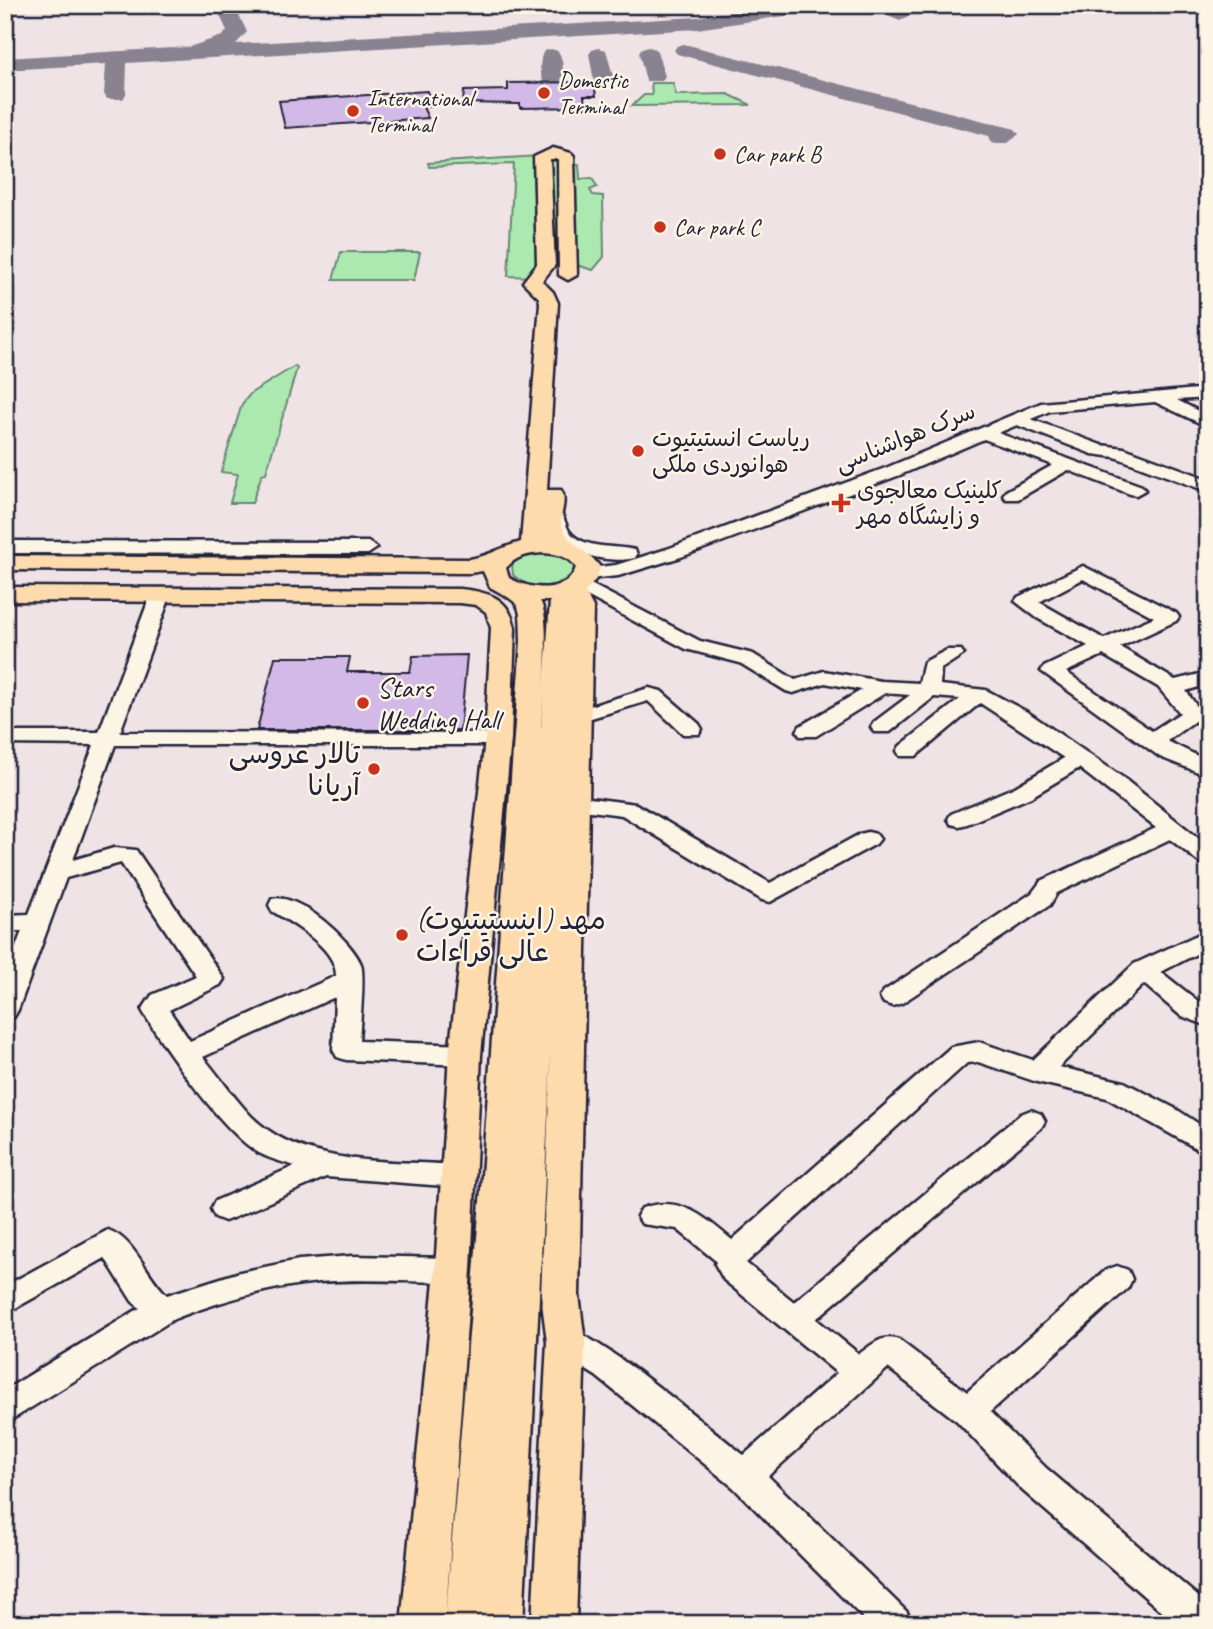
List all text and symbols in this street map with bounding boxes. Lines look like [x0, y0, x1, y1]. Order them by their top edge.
place label: Domestic Terminal [558, 66, 630, 121]
place label: International Terminal [367, 84, 477, 139]
marker: Domestic Terminal [536, 85, 552, 101]
marker: International Terminal [345, 103, 361, 119]
place label: Car park B [734, 140, 823, 169]
marker: Car park B [712, 146, 728, 162]
place label: Car park C [674, 213, 762, 242]
marker: Car park C [652, 219, 668, 235]
street label: سرک هواشناسی [831, 396, 980, 479]
place label: ریاست انستیتیوت هوانوردی ملکی [652, 424, 810, 479]
marker: ریاست انستیتیوت هوانوردی ملکی [630, 443, 646, 459]
place label: کلینیک معالجوی و زایشگاه مهر [855, 476, 1002, 531]
marker: کلینیک معالجوی و زایشگاه مهر [831, 493, 851, 513]
place label: Stars Wedding Hall [377, 670, 505, 737]
marker: Stars Wedding Hall [355, 695, 371, 711]
place label: تالار عروسی آریانا [229, 736, 361, 803]
marker: تالار عروسی آریانا [366, 761, 382, 777]
place label: مهد (اینستیتیوت) عالی قراءات [416, 902, 606, 969]
marker: مهد (اینستیتیوت) عالی قراءات [394, 927, 410, 943]

